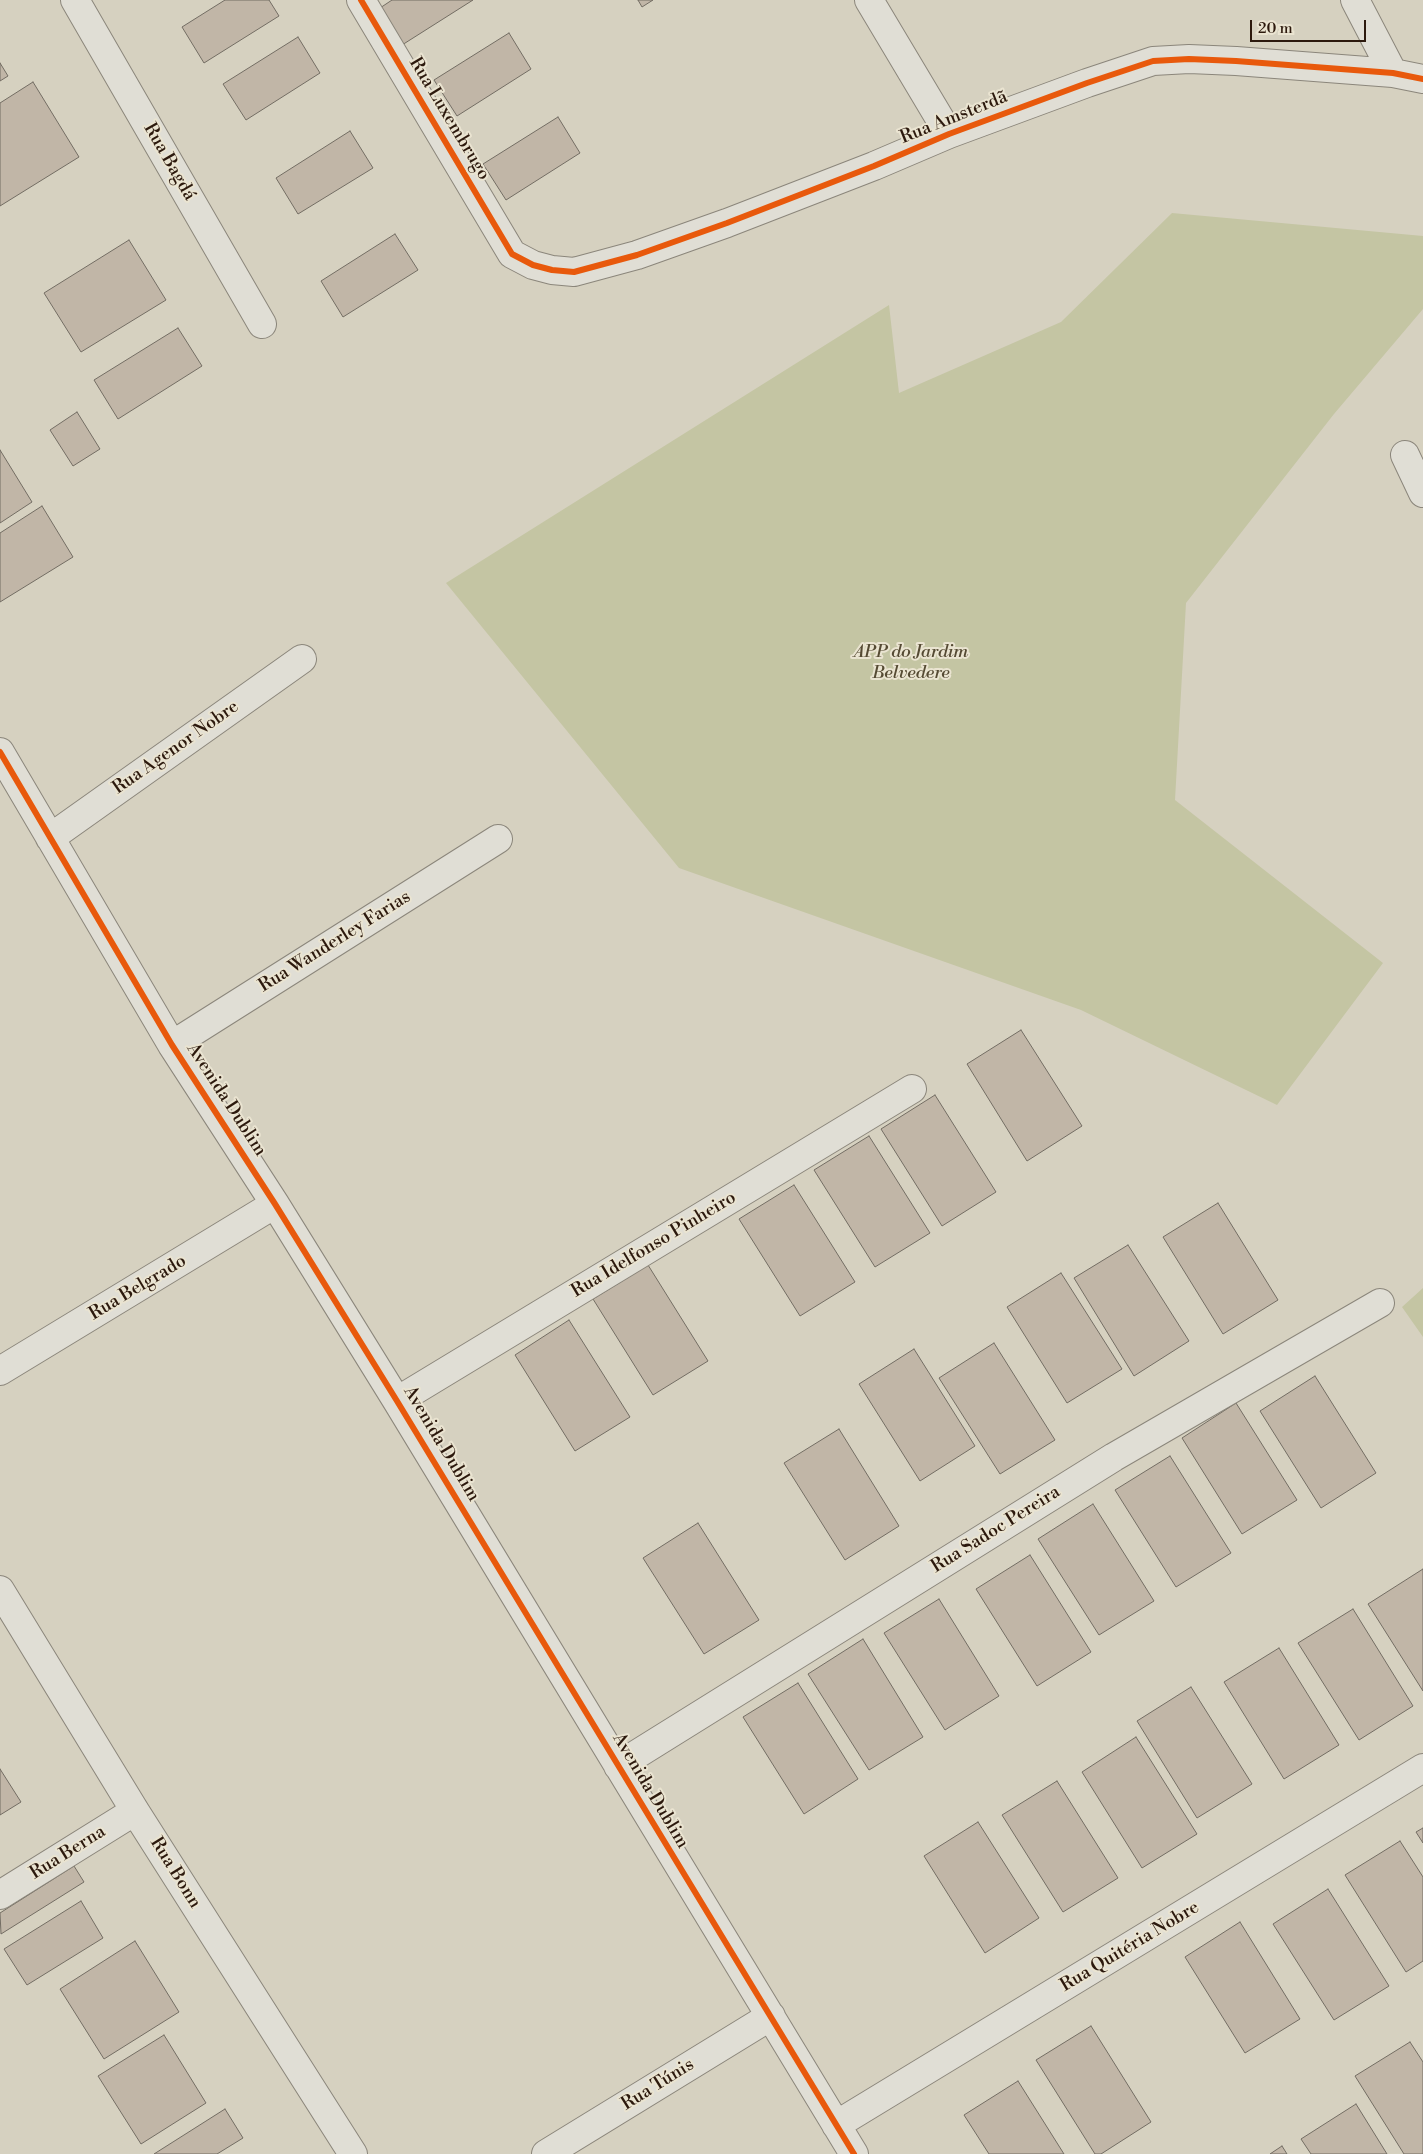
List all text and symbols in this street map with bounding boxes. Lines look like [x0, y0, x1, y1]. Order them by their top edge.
scale bar [1253, 10, 1369, 42]
text: 20 m [1258, 19, 1293, 38]
street label: Rua Luxembrugo [404, 54, 494, 184]
street label: Rua Amsterdã [897, 87, 1011, 149]
street label: Rua Bagdá [138, 119, 200, 205]
park label: APP do Jardim Belvedere [854, 642, 968, 684]
street label: Rua Agenor Nobre [109, 696, 243, 800]
street label: Rua Wanderley Farias [255, 886, 415, 998]
street label: Avenida Dublim [181, 1039, 271, 1161]
street label: Rua Idelfonso Pinheiro [568, 1187, 740, 1303]
street label: Rua Belgrado [86, 1251, 190, 1325]
street label: Avenida Dublim [398, 1383, 484, 1505]
street label: Rua Sadoc Pereira [928, 1482, 1064, 1578]
street label: Avenida Dublim [607, 1730, 693, 1852]
street label: Rua Berna [26, 1821, 110, 1885]
street label: Rua Bonn [145, 1833, 205, 1913]
street label: Rua Quitéria Nobre [1057, 1897, 1203, 1997]
street label: Rua Túnis [618, 2054, 698, 2116]

